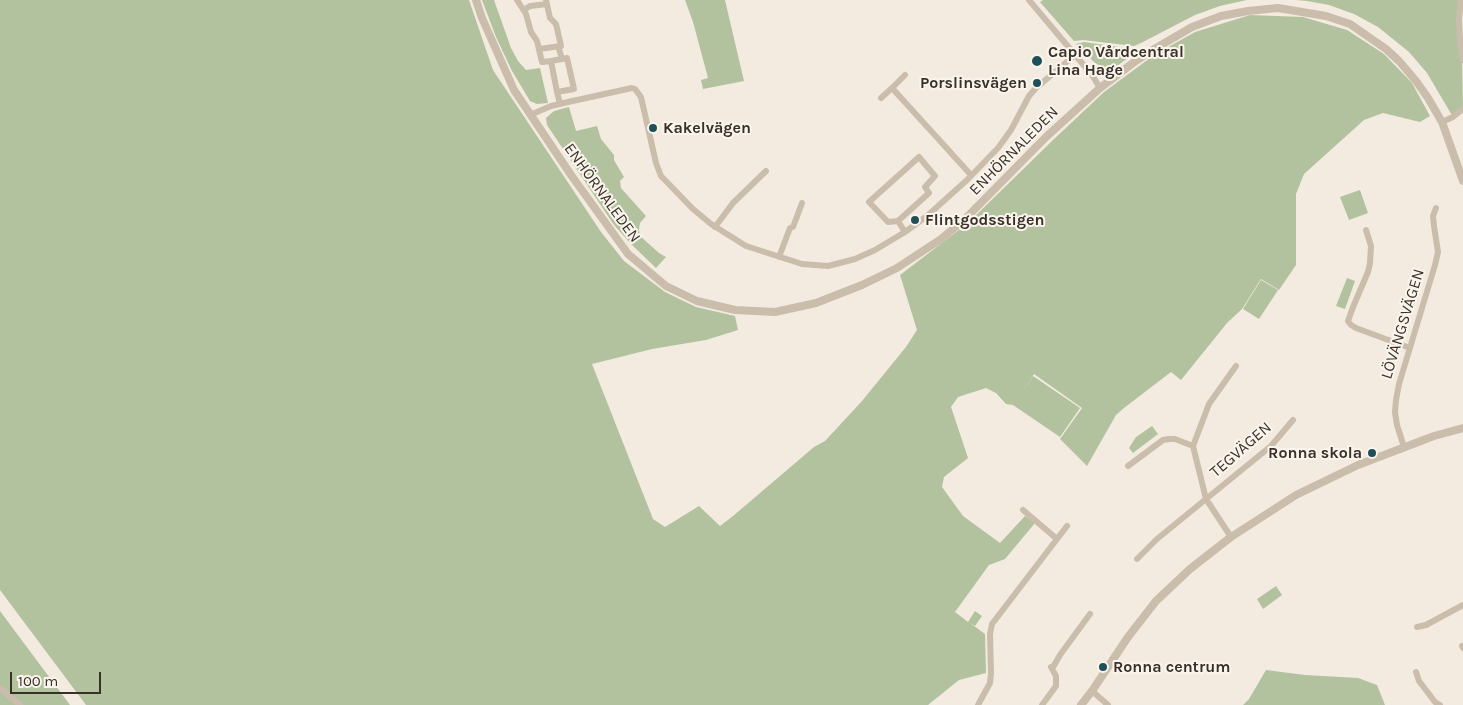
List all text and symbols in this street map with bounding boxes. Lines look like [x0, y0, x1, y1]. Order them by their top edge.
place label: Capio Vårdcentral Lina Hage [1048, 42, 1184, 80]
marker: Capio Vårdcentral Lina Hage [1030, 54, 1044, 68]
place label: Porslinsvägen [920, 73, 1027, 93]
marker: Porslinsvägen [1031, 77, 1043, 89]
street label: ENHÖRNALEDEN [966, 103, 1062, 199]
place label: Kakelvägen [663, 118, 751, 138]
marker: Kakelvägen [647, 122, 659, 134]
street label: ENHÖRNALEDEN [560, 140, 644, 246]
place label: Flintgodsstigen [925, 210, 1045, 230]
marker: Flintgodsstigen [909, 214, 921, 226]
street label: LÖVÄNGSVÄGEN [1377, 267, 1429, 381]
street label: TEGVÄGEN [1206, 418, 1276, 482]
place label: Ronna skola [1268, 443, 1362, 463]
marker: Ronna skola [1366, 447, 1378, 459]
place label: Ronna centrum [1113, 657, 1230, 677]
marker: Ronna centrum [1097, 661, 1109, 673]
scale bar [12, 662, 104, 694]
text: 100 m [18, 672, 58, 690]

